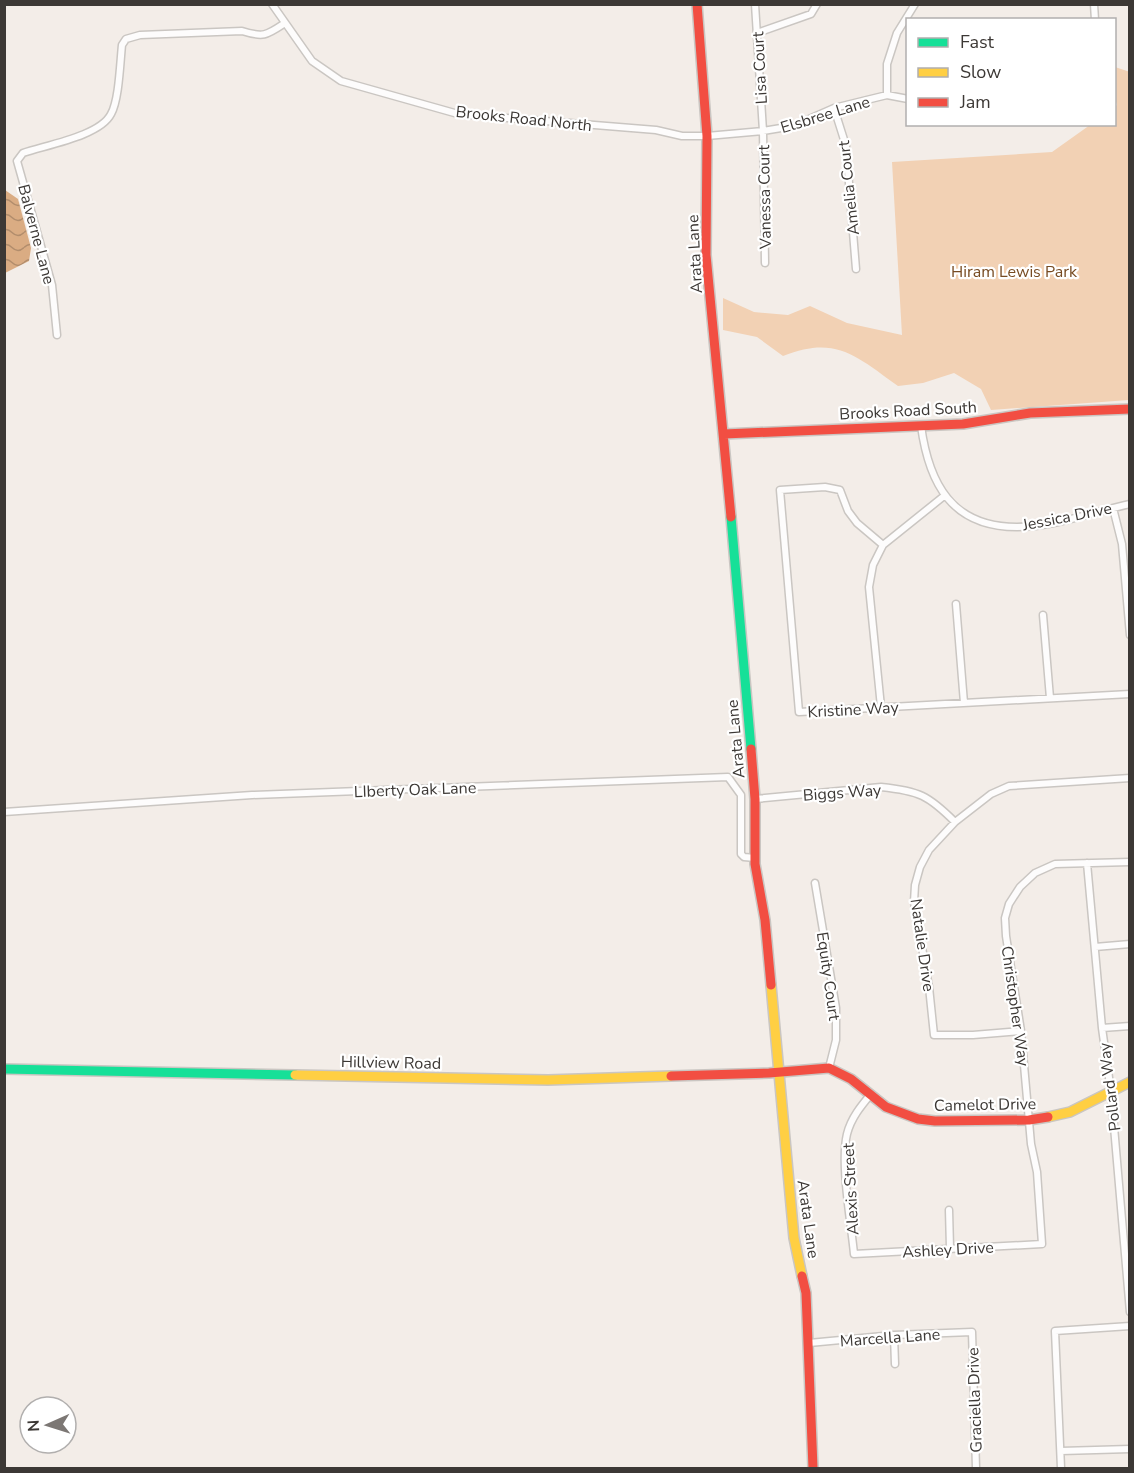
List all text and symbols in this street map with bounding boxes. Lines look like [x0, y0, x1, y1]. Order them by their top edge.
legend [906, 18, 1116, 126]
text: Fast [960, 30, 995, 54]
street label: Lisa Court [747, 31, 773, 105]
text: Slow [960, 60, 1001, 84]
text: Jam [959, 90, 991, 114]
street label: Elsbree Lane [778, 91, 873, 139]
street label: Brooks Road North [455, 101, 593, 137]
street label: Amelia Court [833, 139, 865, 236]
street label: Vanessa Court [753, 144, 777, 250]
street label: Balverne Lane [12, 182, 60, 287]
street label: Arata Lane [682, 214, 708, 294]
park label: Hiram Lewis Park [951, 261, 1078, 283]
street label: Brooks Road South [839, 396, 977, 426]
street label: Jessica Drive [1020, 498, 1114, 537]
street label: Kristine Way [807, 697, 900, 723]
street label: Arata Lane [722, 699, 750, 779]
street label: LIberty Oak Lane [353, 777, 477, 803]
street label: Biggs Way [802, 779, 883, 807]
street label: Natalie Drive [905, 897, 939, 993]
street label: Equity Court [811, 930, 845, 1022]
street label: Christopher Way [996, 944, 1034, 1069]
street label: Pollard Way [1094, 1041, 1126, 1132]
street label: Hillview Road [341, 1051, 441, 1075]
street label: Camelot Drive [934, 1093, 1036, 1117]
street label: Alexis Street [838, 1142, 864, 1236]
street label: Arata Lane [792, 1179, 824, 1260]
street label: Ashley Drive [902, 1237, 994, 1263]
street label: Marcella Lane [839, 1324, 941, 1352]
street label: Graciella Drive [962, 1347, 988, 1453]
north arrow [18, 1395, 78, 1455]
text: N [23, 1419, 45, 1432]

